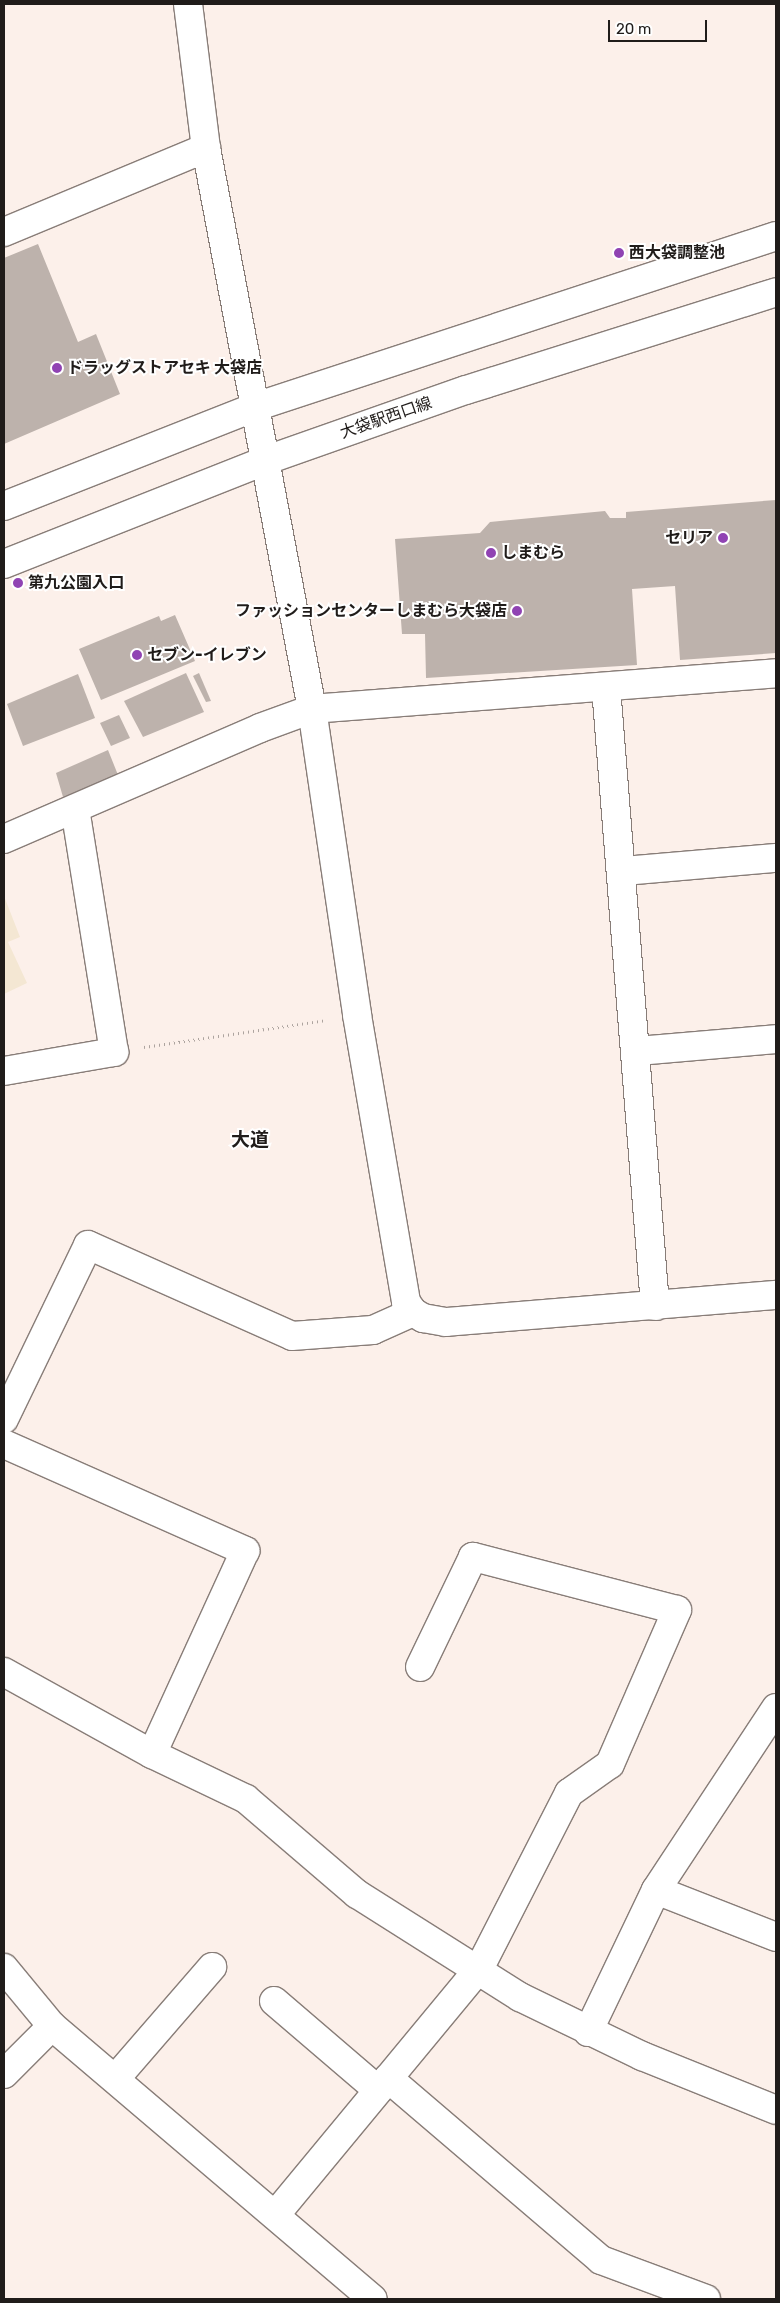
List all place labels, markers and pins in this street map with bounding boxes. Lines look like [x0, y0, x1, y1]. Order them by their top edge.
place label: 西大袋調整池 [629, 243, 725, 263]
marker: 西大袋調整池 [613, 247, 625, 259]
place label: ドラッグストアセキ 大袋店 [67, 358, 262, 378]
marker: ドラッグストアセキ 大袋店 [51, 362, 63, 374]
place label: セリア [665, 528, 713, 548]
marker: セリア [717, 532, 729, 544]
place label: しまむら [501, 543, 565, 563]
marker: しまむら [485, 547, 497, 559]
place label: 第九公園入口 [28, 573, 124, 593]
marker: 第九公園入口 [12, 577, 24, 589]
place label: ファッションセンターしまむら大袋店 [235, 601, 507, 621]
marker: ファッションセンターしまむら大袋店 [511, 605, 523, 617]
place label: セブン-イレブン [147, 645, 267, 665]
marker: セブン-イレブン [131, 649, 143, 661]

